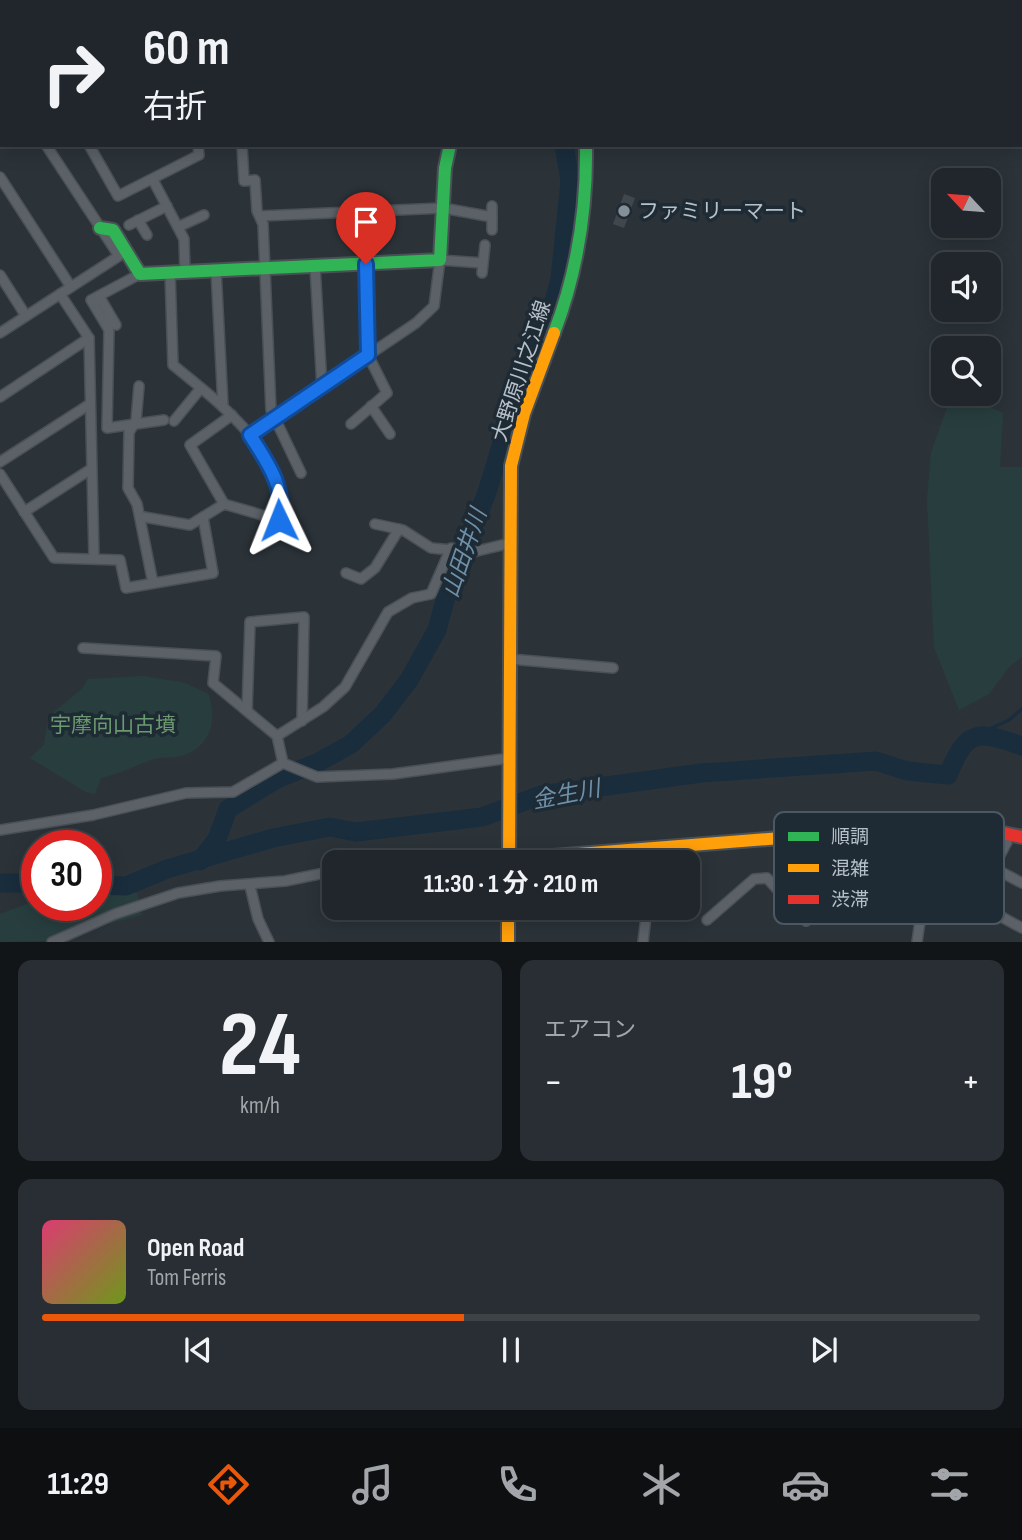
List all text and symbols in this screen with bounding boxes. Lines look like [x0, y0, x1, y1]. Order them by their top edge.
text: 60 m [143, 20, 230, 79]
icon: right [28, 28, 119, 119]
text: 右折 [143, 88, 207, 127]
north arrow [931, 168, 1001, 238]
map controls [931, 168, 1001, 406]
pin [336, 192, 396, 264]
place label: ファミリーマート [638, 199, 806, 224]
icon: arrive [347, 203, 385, 241]
marker: ファミリーマート [616, 203, 632, 219]
button: sound [931, 252, 1001, 322]
street label: 大野原川之江線 [487, 297, 556, 445]
button: search [931, 336, 1001, 406]
position arrow [242, 483, 316, 557]
water label: 山田井川 [437, 502, 494, 601]
park label: 宇摩向山古墳 [50, 713, 176, 738]
water label: 金生川 [530, 774, 606, 815]
legend [774, 812, 1004, 924]
text: 順調 [831, 826, 869, 849]
speed limit sign: 30 [21, 830, 112, 921]
text: 混雑 [831, 858, 869, 881]
text: 11:30 · 1 分 · 210 m [424, 869, 598, 900]
text: 渋滞 [831, 889, 869, 912]
text: 24 [219, 992, 301, 1101]
text: エアコン [544, 1016, 636, 1044]
text: 19° [731, 1051, 793, 1114]
text: − [544, 1060, 563, 1105]
text: + [961, 1060, 980, 1105]
text: km/h [240, 1092, 280, 1120]
text: Open Road [147, 1233, 244, 1264]
text: Tom Ferris [147, 1264, 226, 1292]
icon: previous [179, 1331, 217, 1369]
icon: pause [492, 1331, 530, 1369]
icon: next [805, 1331, 843, 1369]
icon: directions [204, 1460, 253, 1509]
icon: music [348, 1460, 397, 1509]
icon: phone [493, 1460, 542, 1509]
icon: climate [637, 1460, 686, 1509]
icon: car [781, 1460, 830, 1509]
icon: filters [925, 1460, 974, 1509]
text: 11:29 [48, 1465, 109, 1504]

